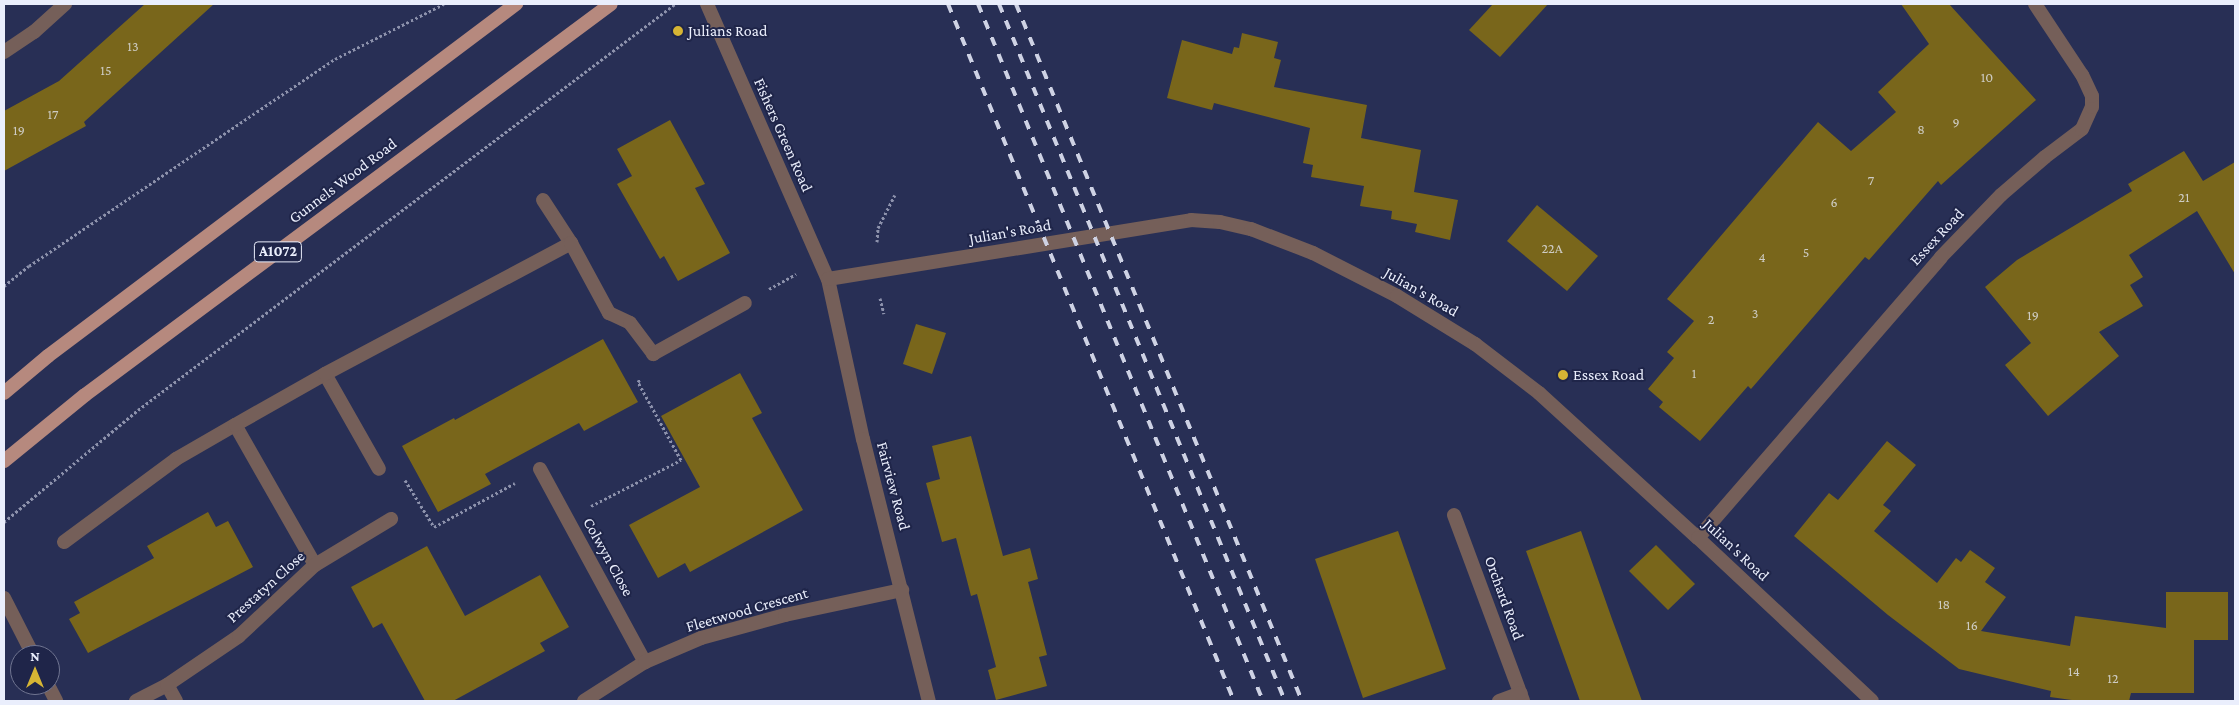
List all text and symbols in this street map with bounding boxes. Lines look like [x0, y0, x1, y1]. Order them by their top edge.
place label: Julians Road [688, 21, 767, 41]
marker: Julians Road [672, 25, 684, 37]
house number: 13 [127, 38, 139, 54]
house number: 15 [100, 62, 112, 78]
house number: 10 [1981, 69, 1993, 85]
street label: Fishers Green Road [749, 75, 817, 195]
house number: 17 [47, 106, 59, 122]
house number: 9 [1952, 114, 1960, 130]
house number: 8 [1917, 121, 1925, 137]
house number: 19 [13, 122, 25, 138]
street label: Gunnels Wood Road [285, 134, 401, 228]
house number: 7 [1868, 172, 1874, 188]
house number: 21 [2178, 189, 2190, 205]
house number: 6 [1830, 194, 1838, 210]
street label: Essex Road [1906, 204, 1968, 270]
street label: Julian's Road [967, 215, 1053, 249]
road number: A1072 [253, 240, 303, 264]
house number: 22A [1541, 240, 1563, 256]
house number: 5 [1803, 244, 1809, 260]
house number: 4 [1758, 249, 1766, 265]
street label: Julian's Road [1380, 263, 1462, 321]
house number: 3 [1752, 305, 1758, 321]
house number: 19 [2027, 307, 2039, 323]
house number: 2 [1708, 311, 1714, 327]
place label: Essex Road [1573, 365, 1644, 385]
house number: 1 [1692, 365, 1696, 381]
marker: Essex Road [1557, 369, 1569, 381]
street label: Fairview Road [872, 440, 914, 532]
street label: Colwyn Close [578, 514, 638, 600]
street label: Julian's Road [1699, 515, 1773, 585]
street label: Prestatyn Close [223, 547, 309, 627]
street label: Orchard Road [1480, 553, 1528, 643]
street label: Fleetwood Crescent [684, 583, 810, 637]
house number: 18 [1938, 596, 1950, 612]
house number: 16 [1966, 617, 1978, 633]
north arrow [10, 645, 60, 695]
text: N [30, 648, 40, 664]
house number: 14 [2068, 663, 2080, 679]
house number: 12 [2107, 670, 2119, 686]

